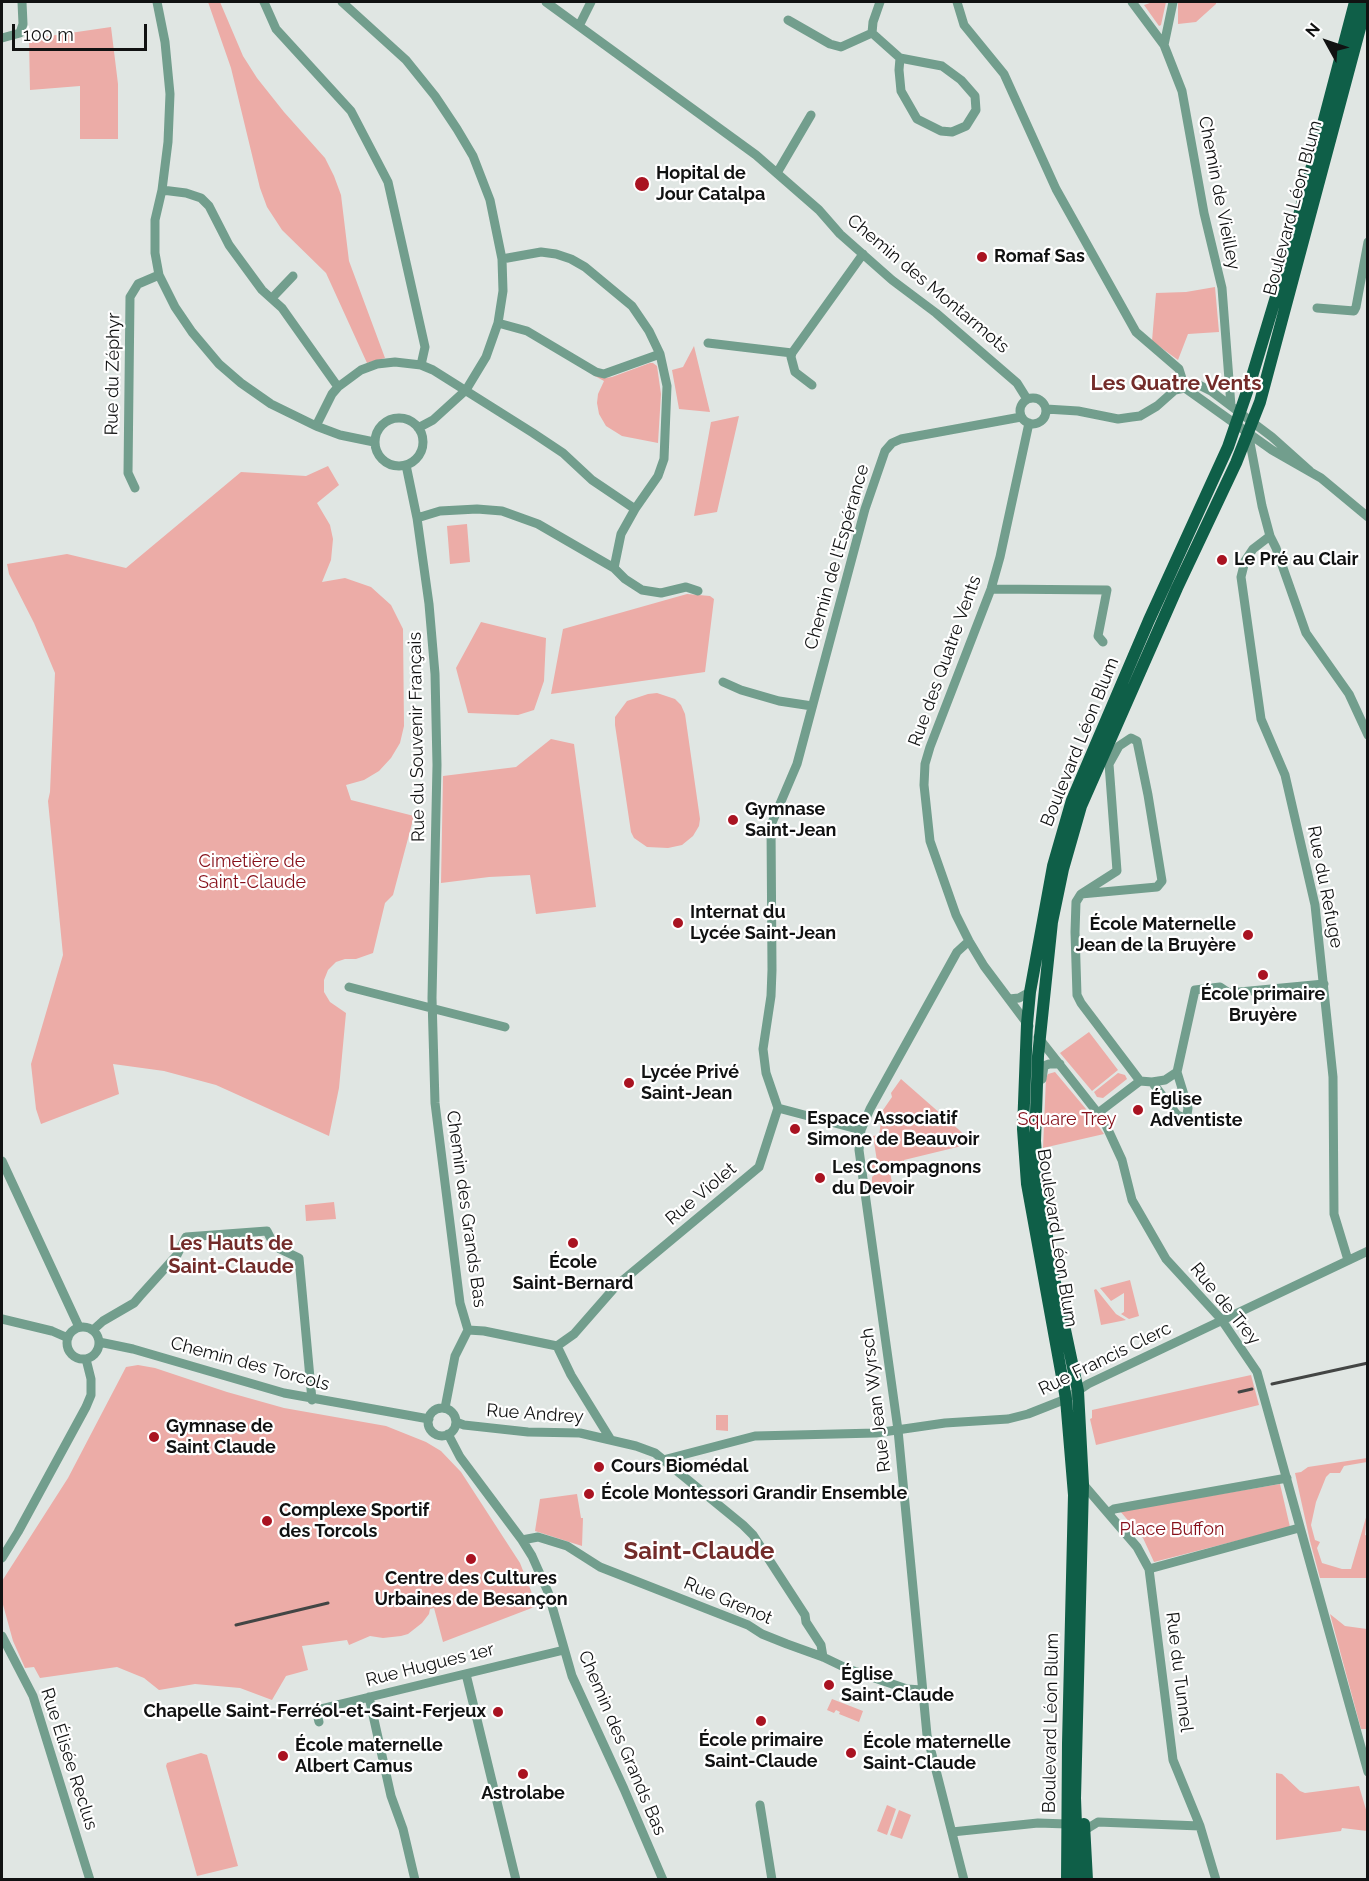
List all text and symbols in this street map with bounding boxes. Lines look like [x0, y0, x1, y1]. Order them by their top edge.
scale bar [15, 12, 150, 50]
north arrow [1297, 12, 1357, 72]
text: N [1302, 19, 1324, 41]
text: 100 m [23, 24, 74, 45]
street label: Chemin de Vieilley [1194, 114, 1244, 272]
street label: Boulevard Léon Blum [1259, 118, 1327, 298]
place label: Hopital de Jour Catalpa [656, 163, 765, 206]
marker: Hopital de Jour Catalpa [633, 175, 651, 193]
street label: Chemin des Montarmots [843, 210, 1013, 358]
place label: Romaf Sas [994, 246, 1085, 268]
marker: Romaf Sas [975, 250, 989, 264]
street label: Rue du Zéphyr [101, 312, 125, 436]
district label: Les Quatre Vents [1090, 371, 1262, 397]
street label: Chemin de l'Espérance [800, 462, 874, 652]
place label: Le Pré au Clair [1234, 549, 1358, 571]
marker: Le Pré au Clair [1215, 553, 1229, 567]
street label: Rue des Quatre Vents [904, 573, 986, 749]
street label: Rue du Souvenir Français [404, 632, 430, 842]
street label: Boulevard Léon Blum [1036, 654, 1124, 830]
place label: Gymnase Saint-Jean [745, 799, 836, 842]
marker: Gymnase Saint-Jean [726, 813, 740, 827]
street label: Rue du Refuge [1303, 824, 1347, 950]
park label: Cimetière de Saint-Claude [198, 851, 306, 894]
place label: Internat du Lycée Saint-Jean [690, 902, 836, 944]
place label: École Maternelle Jean de la Bruyère [1076, 914, 1236, 956]
marker: Internat du Lycée Saint-Jean [671, 916, 685, 930]
marker: École Maternelle Jean de la Bruyère [1241, 928, 1255, 942]
marker: École primaire Bruyère [1256, 968, 1270, 982]
place label: École primaire Bruyère [1201, 984, 1325, 1026]
place label: Lycée Privé Saint-Jean [641, 1062, 739, 1104]
marker: Lycée Privé Saint-Jean [622, 1076, 636, 1090]
place label: Église Adventiste [1150, 1089, 1243, 1132]
marker: Église Adventiste [1131, 1103, 1145, 1117]
place label: Espace Associatif Simone de Beauvoir [807, 1108, 979, 1150]
street label: Chemin des Grands Bas [441, 1109, 491, 1309]
park label: Square Trey [1017, 1109, 1117, 1131]
marker: Espace Associatif Simone de Beauvoir [788, 1122, 802, 1136]
street label: Boulevard Léon Blum [1032, 1147, 1082, 1329]
place label: Les Compagnons du Devoir [832, 1157, 981, 1200]
street label: Rue Violet [661, 1158, 741, 1230]
marker: Les Compagnons du Devoir [813, 1171, 827, 1185]
district label: Les Hauts de Saint-Claude [168, 1232, 294, 1279]
marker: École Saint-Bernard [566, 1236, 580, 1250]
place label: École Saint-Bernard [513, 1252, 633, 1294]
street label: Rue de Trey [1185, 1259, 1265, 1349]
street label: Rue Francis Clerc [1035, 1318, 1175, 1400]
street label: Rue Jean Wyrsch [856, 1327, 896, 1473]
street label: Chemin des Torcols [168, 1332, 332, 1396]
street label: Rue Andrey [486, 1400, 584, 1428]
place label: Gymnase de Saint Claude [166, 1416, 276, 1458]
marker: Gymnase de Saint Claude [147, 1430, 161, 1444]
place label: Cours Biomédal [611, 1456, 748, 1478]
marker: Cours Biomédal [592, 1460, 606, 1474]
place label: École Montessori Grandir Ensemble [601, 1483, 907, 1505]
marker: École Montessori Grandir Ensemble [582, 1487, 596, 1501]
place label: Complexe Sportif des Torcols [279, 1500, 429, 1543]
marker: Complexe Sportif des Torcols [260, 1514, 274, 1528]
park label: Place Buffon [1120, 1519, 1224, 1541]
district label: Saint-Claude [624, 1538, 774, 1566]
marker: Centre des Cultures Urbaines de Besançon [464, 1552, 478, 1566]
place label: Centre des Cultures Urbaines de Besançon [374, 1568, 568, 1610]
street label: Rue Grenot [680, 1573, 776, 1629]
street label: Rue du Tunnel [1161, 1611, 1197, 1733]
street label: Boulevard Léon Blum [1039, 1633, 1063, 1813]
street label: Rue Hugues 1er [363, 1639, 497, 1691]
street label: Chemin des Grands Bas [573, 1647, 671, 1839]
place label: Église Saint-Claude [841, 1664, 954, 1706]
marker: Église Saint-Claude [822, 1678, 836, 1692]
street label: Rue Élisée Reclus [36, 1685, 102, 1833]
place label: Chapelle Saint-Ferréol-et-Saint-Ferjeux [143, 1701, 486, 1723]
marker: Chapelle Saint-Ferréol-et-Saint-Ferjeux [491, 1705, 505, 1719]
marker: École primaire Saint-Claude [754, 1714, 768, 1728]
place label: École primaire Saint-Claude [699, 1730, 823, 1772]
place label: École maternelle Saint-Claude [863, 1732, 1011, 1774]
place label: École maternelle Albert Camus [295, 1735, 443, 1778]
marker: École maternelle Saint-Claude [844, 1746, 858, 1760]
marker: École maternelle Albert Camus [276, 1749, 290, 1763]
marker: Astrolabe [516, 1767, 530, 1781]
place label: Astrolabe [481, 1783, 565, 1805]

